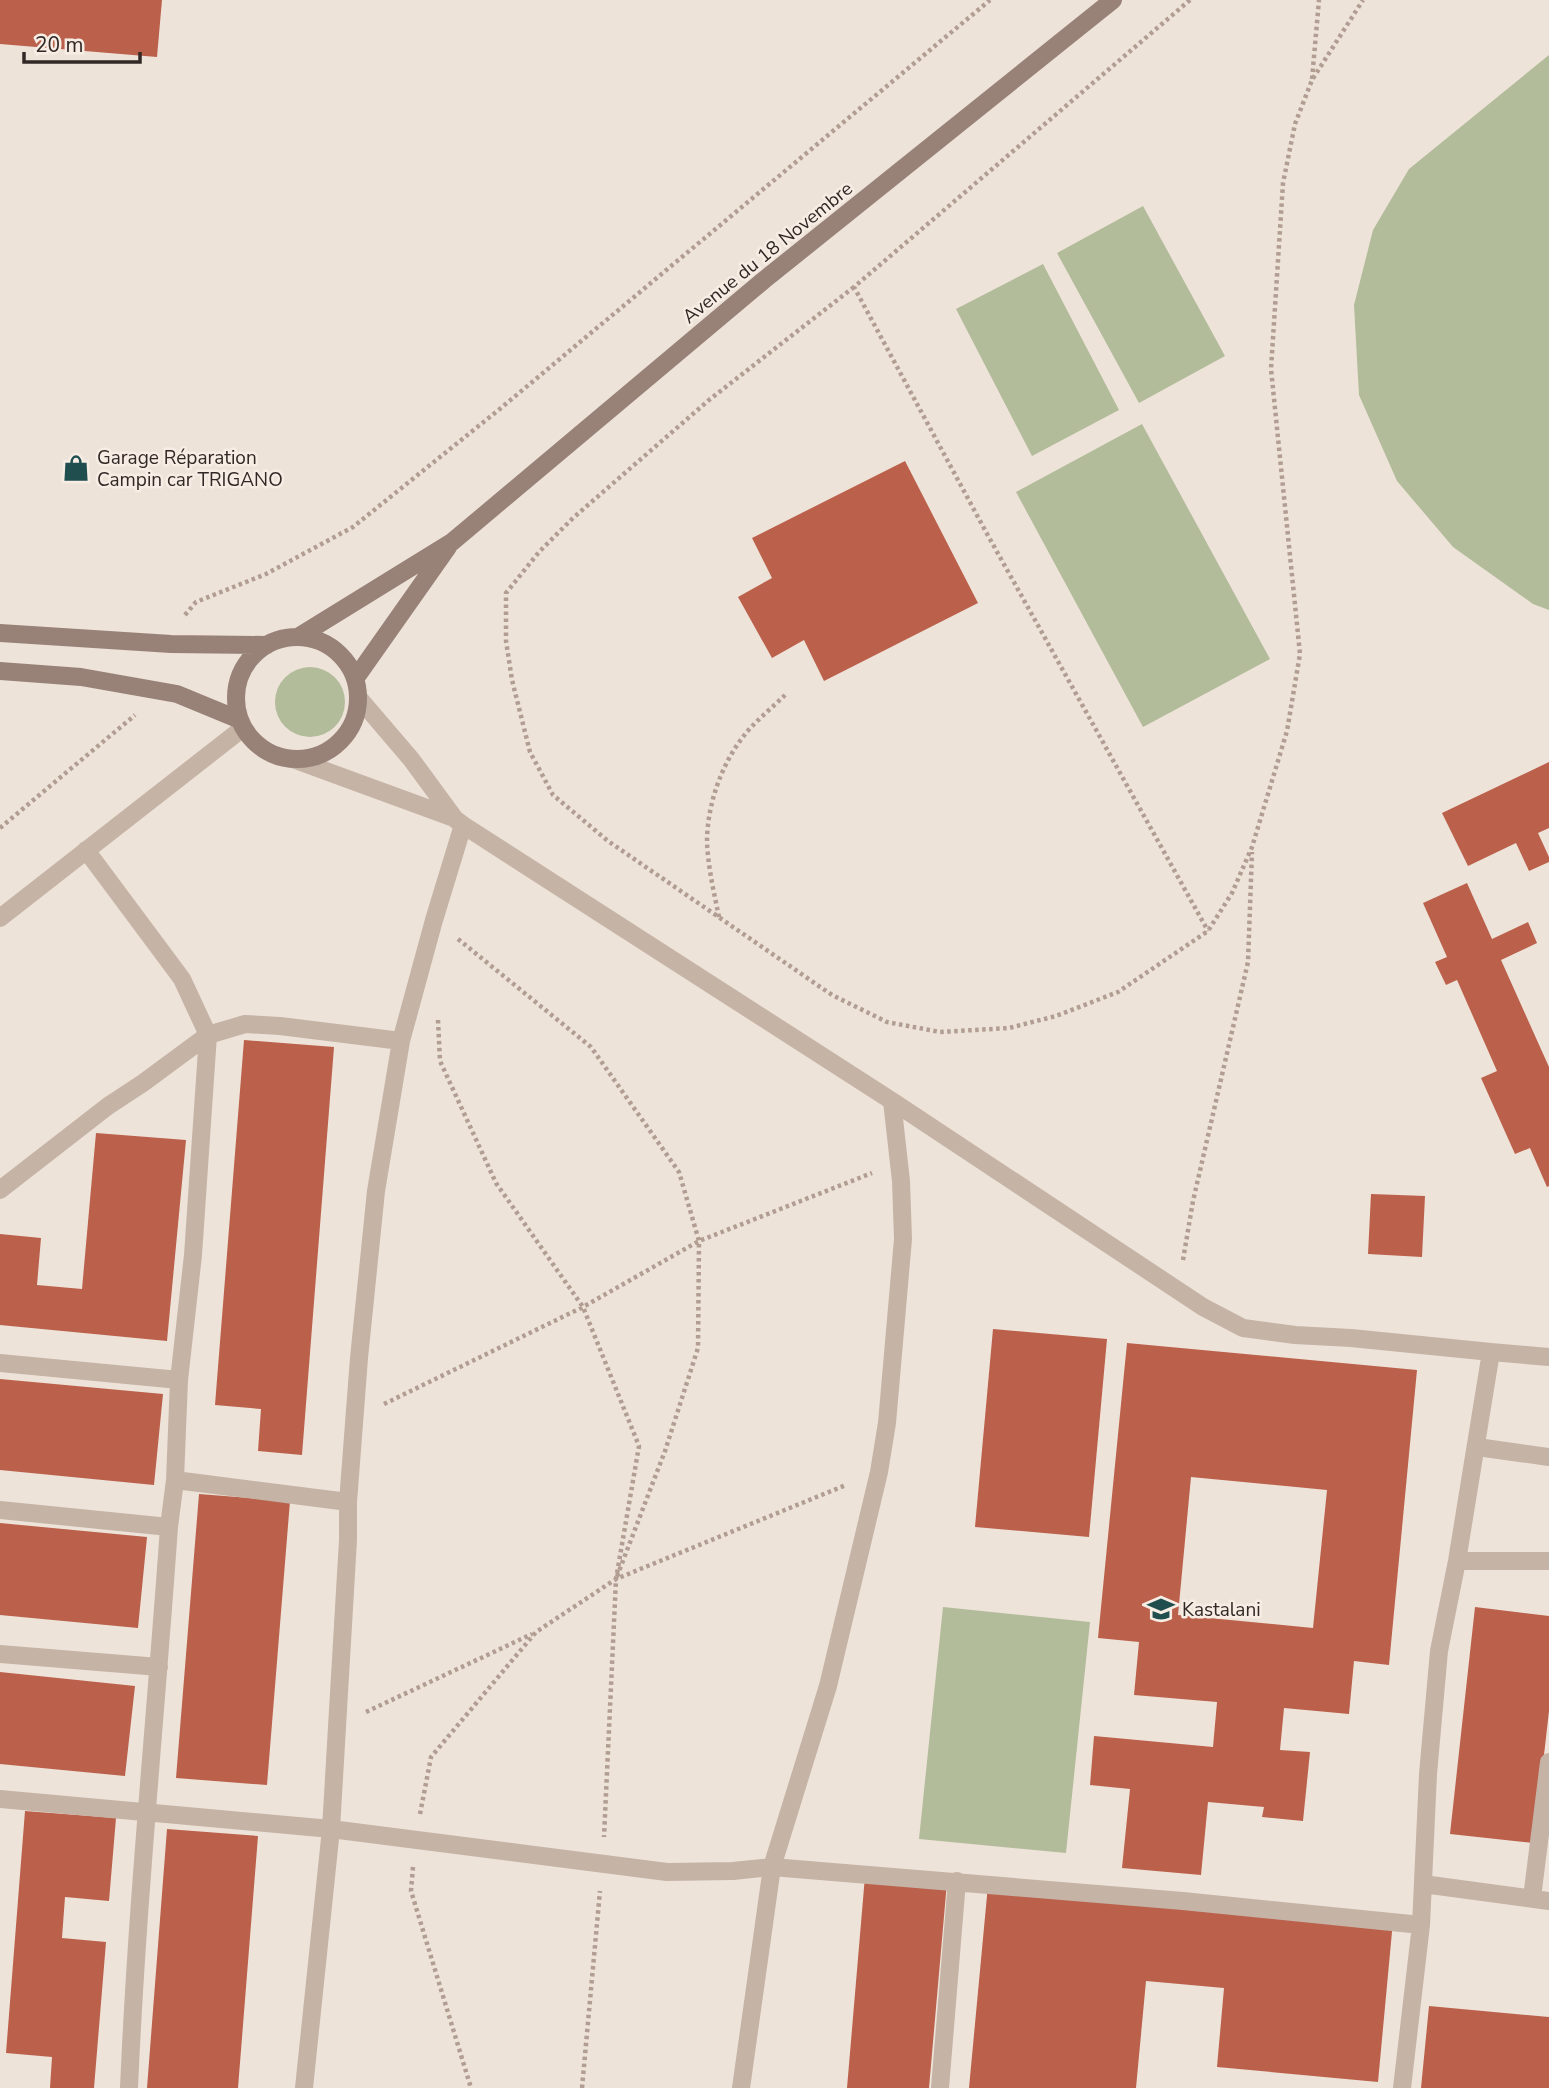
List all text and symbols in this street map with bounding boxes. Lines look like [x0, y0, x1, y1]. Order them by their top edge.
scale bar [24, 21, 140, 65]
text: 20 m [35, 31, 84, 59]
street label: Avenue du 18 Novembre [677, 176, 858, 330]
place label: Garage Réparation Campin car TRIGANO [97, 445, 283, 493]
shop icon: Garage Réparation Campin car TRIGANO [61, 453, 91, 483]
school or university icon: Kastalani [1146, 1594, 1176, 1624]
place label: Kastalani [1182, 1597, 1261, 1623]

